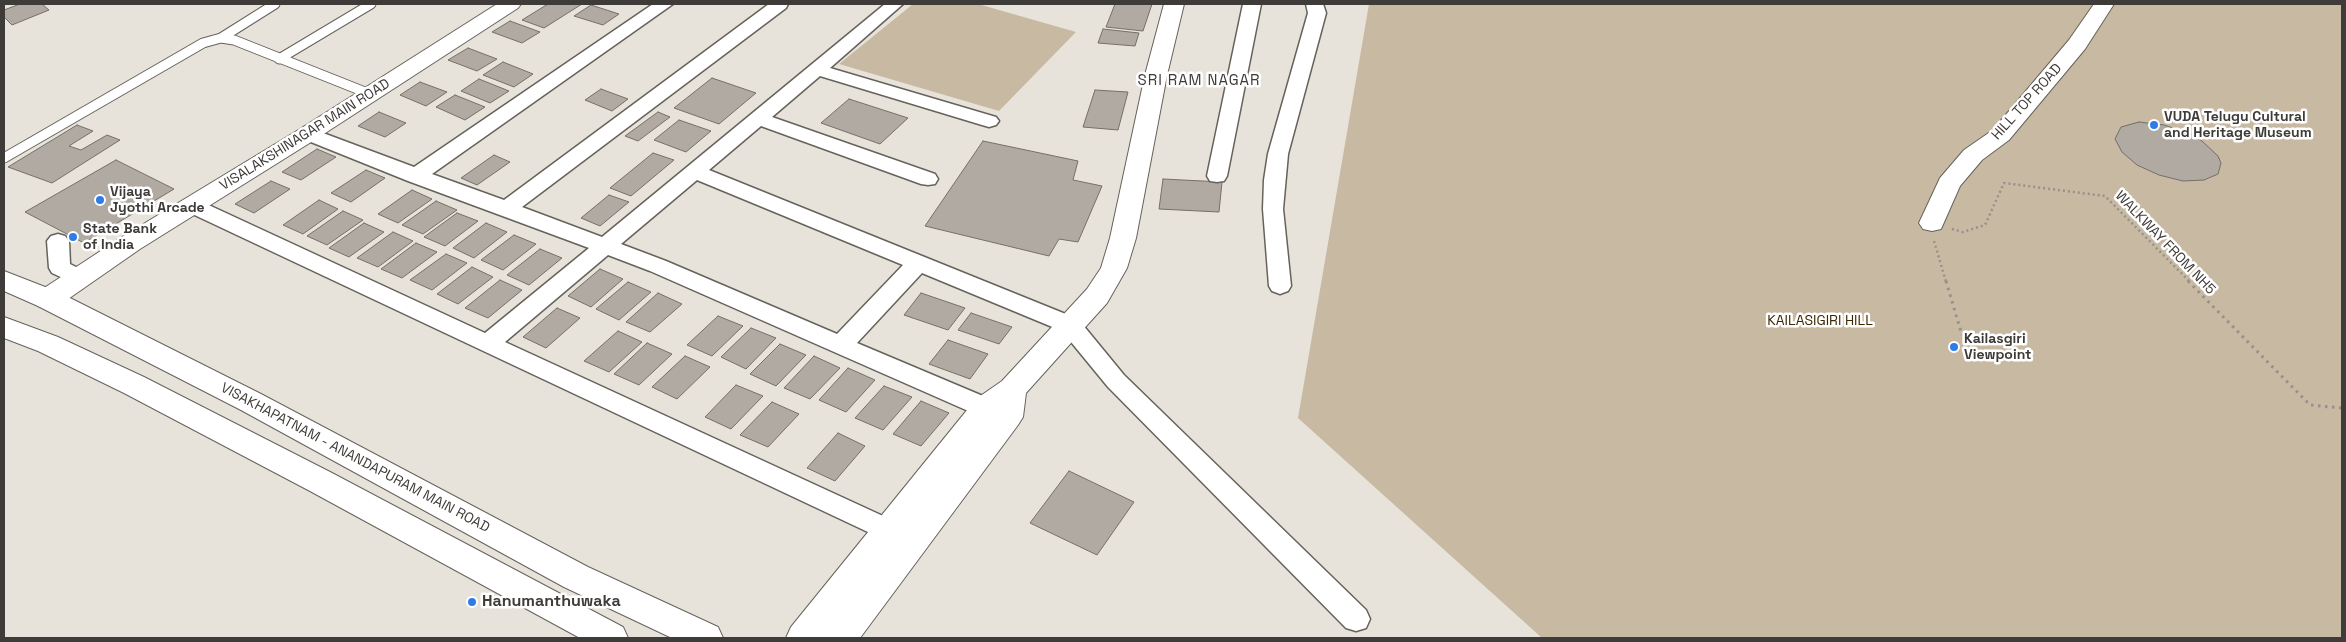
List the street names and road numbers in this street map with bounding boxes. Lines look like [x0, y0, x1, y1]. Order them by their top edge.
street label: HILL TOP ROAD [1988, 60, 2066, 144]
street label: VISALAKSHINAGAR MAIN ROAD [217, 76, 393, 194]
street label: WALKWAY FROM NH5 [2111, 188, 2219, 298]
street label: VISAKHAPATNAM - ANANDAPURAM MAIN ROAD [218, 380, 492, 536]

